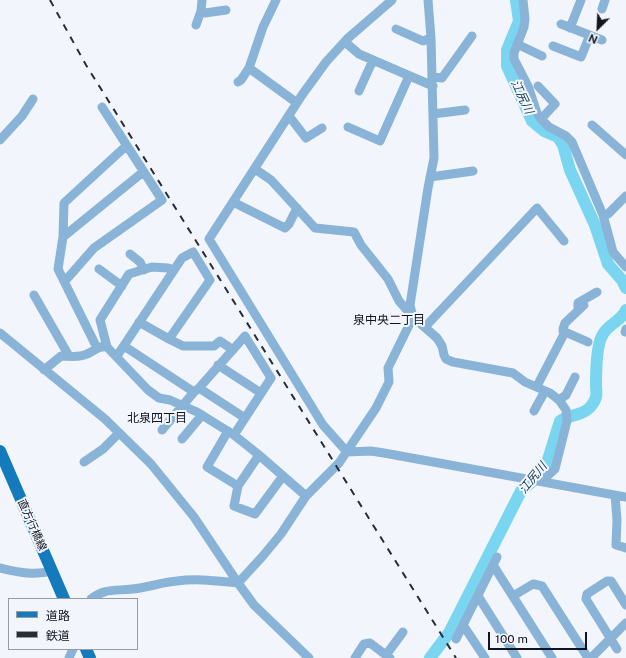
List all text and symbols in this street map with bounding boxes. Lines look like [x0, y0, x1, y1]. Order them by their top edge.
north arrow [578, 8, 618, 48]
text: N [587, 32, 599, 46]
water label: 江尻川 [508, 78, 536, 116]
district label: 泉中央二丁目 [353, 313, 425, 327]
district label: 北泉四丁目 [127, 411, 187, 425]
water label: 江尻川 [516, 459, 550, 497]
street label: 直方行橋線 [15, 497, 49, 553]
legend [8, 598, 138, 650]
text: 道路 [46, 609, 70, 623]
scale bar [490, 624, 589, 650]
text: 鉄道 [46, 629, 70, 643]
text: 100 m [495, 632, 528, 646]

